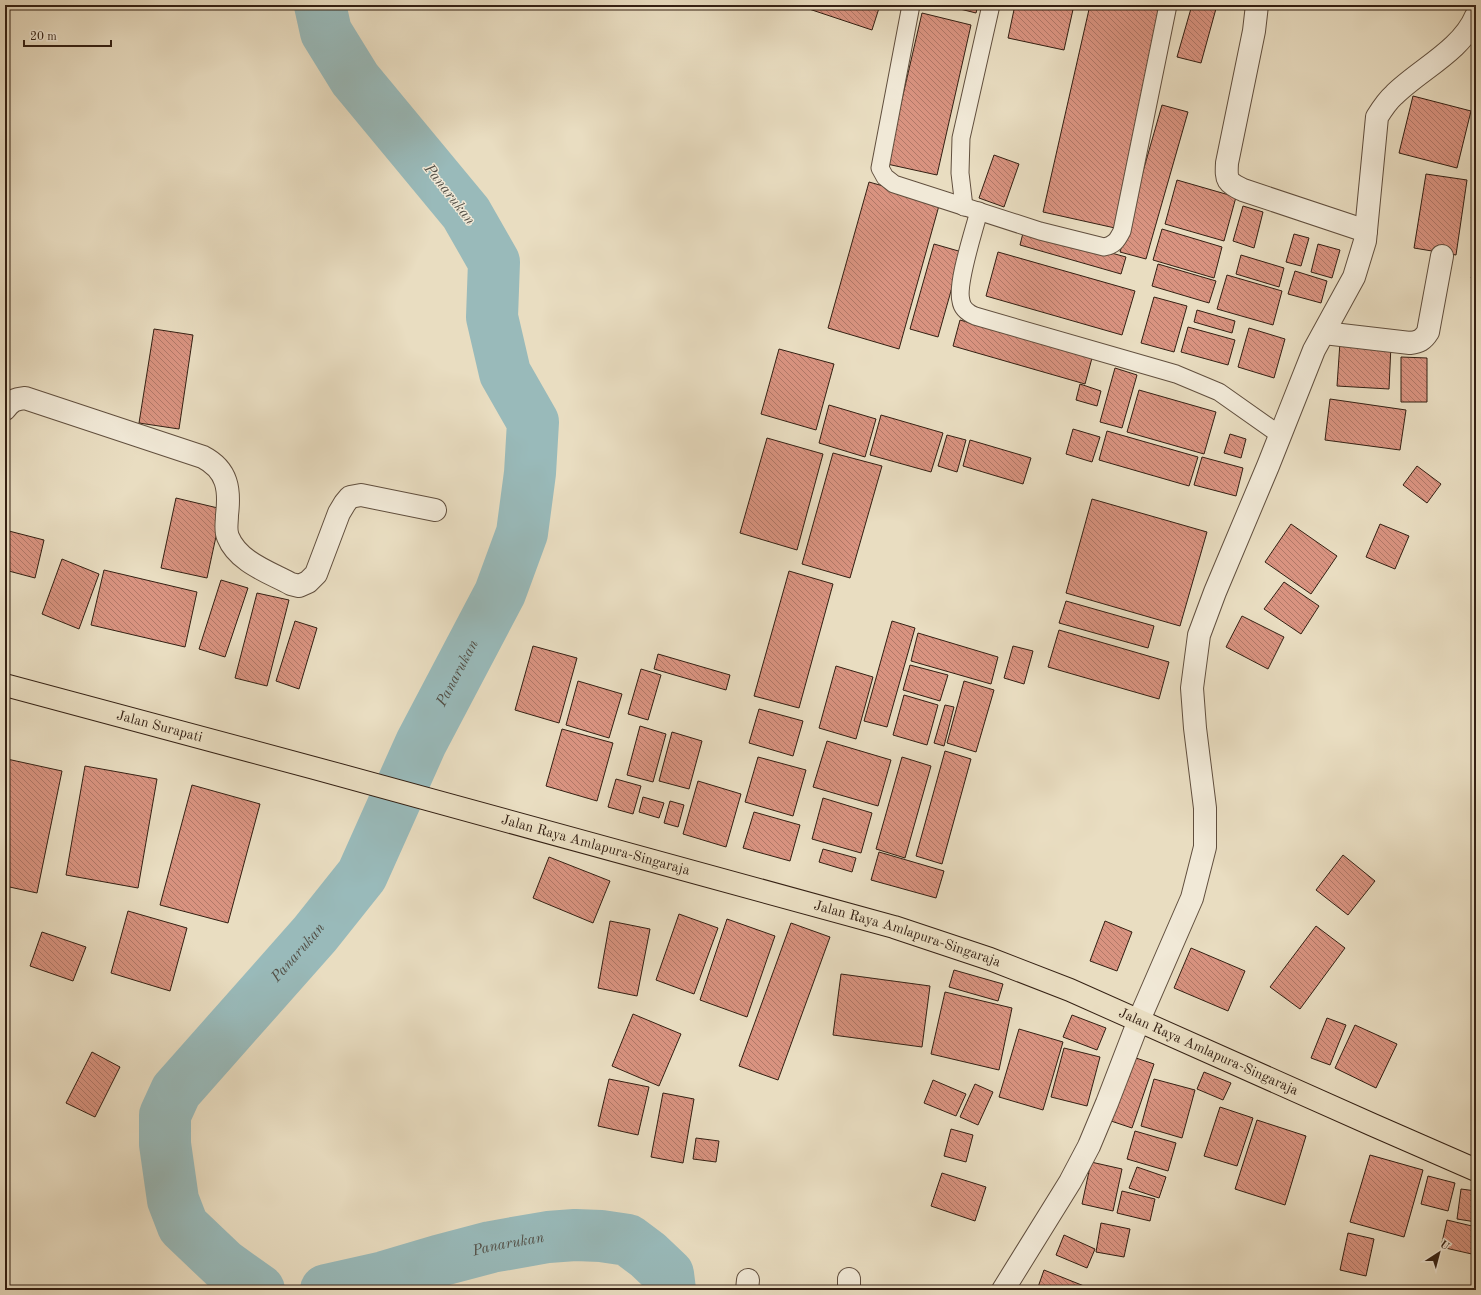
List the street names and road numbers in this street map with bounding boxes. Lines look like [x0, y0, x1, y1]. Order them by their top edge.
street label: Jalan Surapati [115, 708, 204, 745]
street label: Jalan Raya Amlapura-Singaraja [500, 813, 692, 878]
street label: Jalan Raya Amlapura-Singaraja [812, 898, 1003, 970]
street label: Jalan Raya Amlapura-Singaraja [1117, 1006, 1300, 1098]

